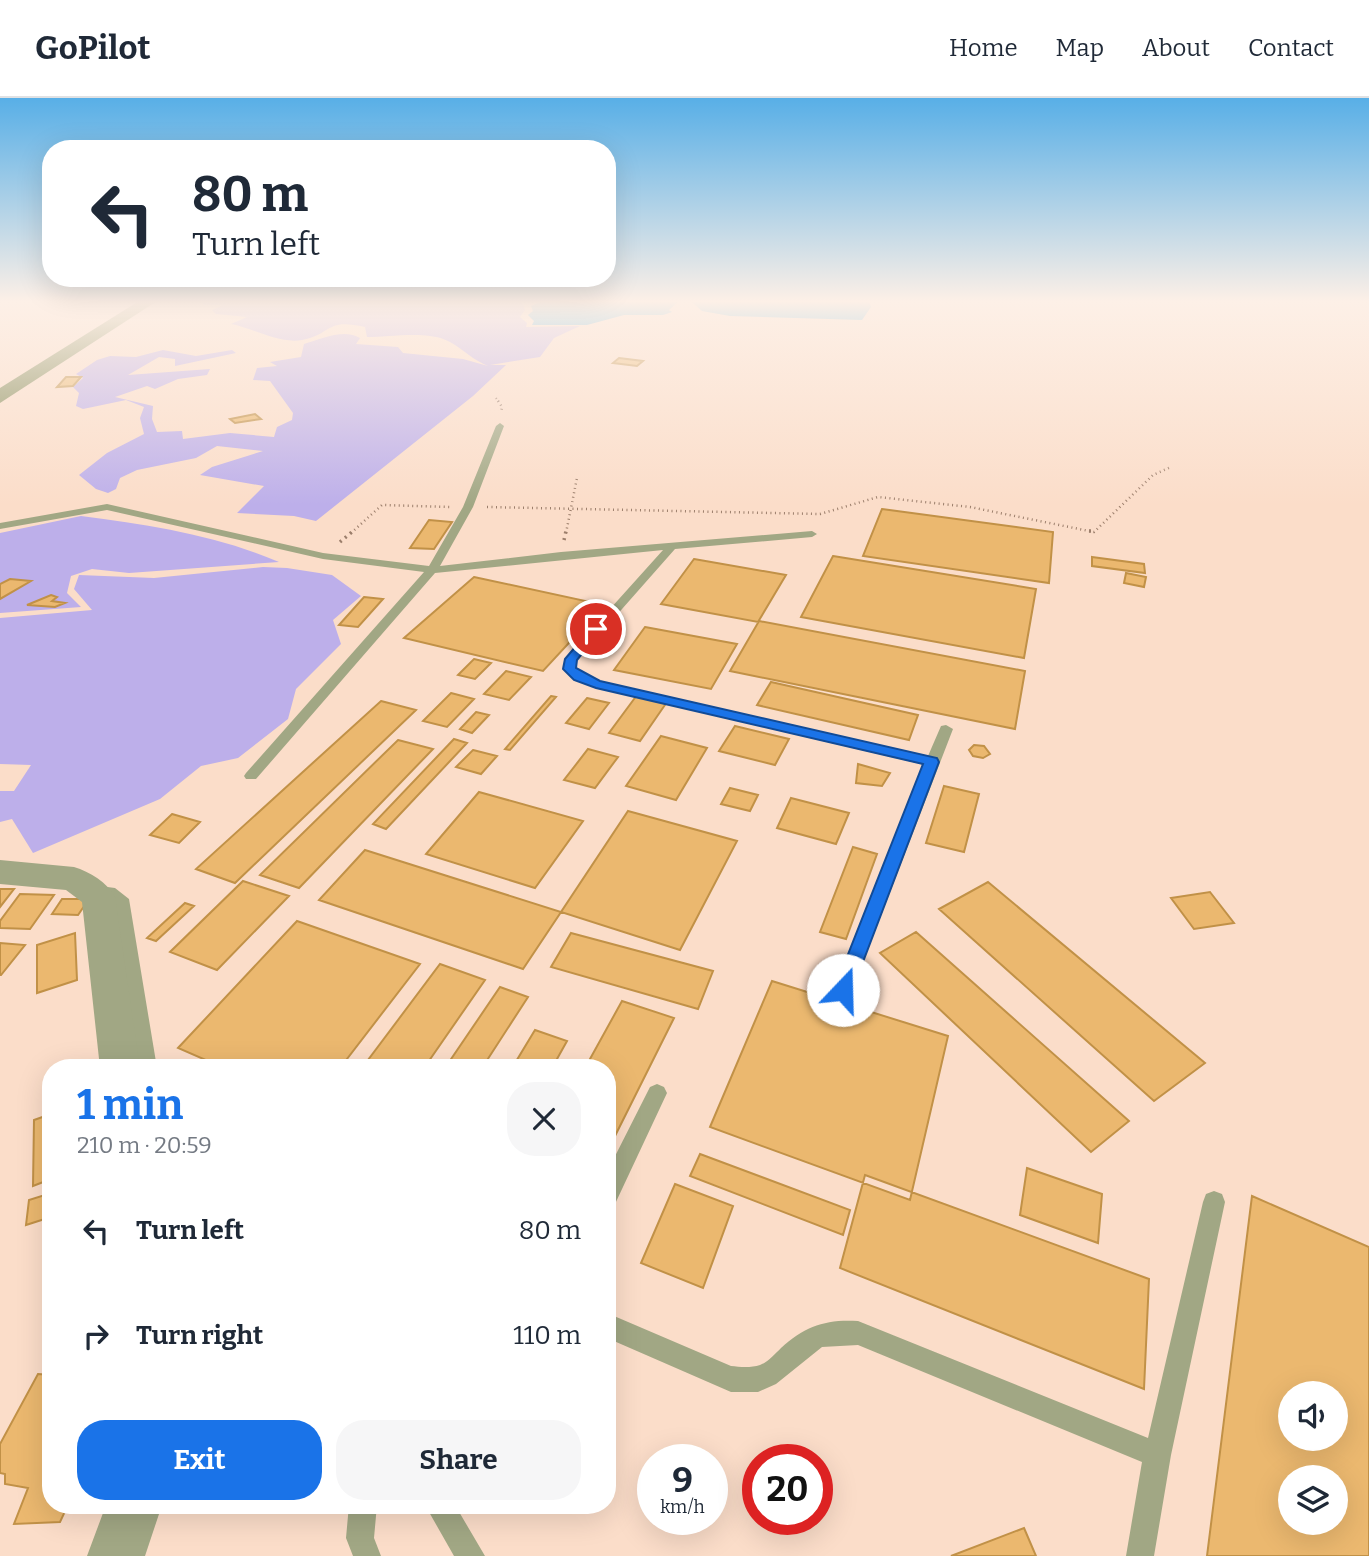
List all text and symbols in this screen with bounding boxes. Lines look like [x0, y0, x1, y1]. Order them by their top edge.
text: GoPilot [35, 28, 151, 68]
text: Home [949, 34, 1018, 62]
text: Map [1056, 34, 1104, 62]
text: About [1142, 34, 1210, 62]
text: Contact [1248, 34, 1334, 62]
text: 80 m [192, 165, 308, 224]
icon: left [77, 168, 168, 259]
text: Turn left [192, 225, 320, 263]
pin [566, 599, 626, 659]
icon: arrive [577, 610, 615, 648]
position arrow [806, 953, 880, 1027]
text: 1 min [77, 1080, 183, 1130]
button: close [507, 1082, 581, 1156]
text: 210 m · 20:59 [77, 1131, 212, 1159]
icon: left [77, 1212, 115, 1250]
text: Turn left [136, 1215, 244, 1246]
text: 80 m [519, 1215, 581, 1246]
icon: right [77, 1317, 115, 1355]
text: Turn right [136, 1320, 263, 1351]
text: 110 m [513, 1320, 581, 1351]
map controls [1278, 1381, 1348, 1535]
button: sound [1278, 1381, 1348, 1451]
button: Exit [77, 1420, 322, 1500]
button: Share [336, 1420, 581, 1500]
speed limit sign: 20 [742, 1444, 833, 1535]
text: 9 [672, 1459, 693, 1501]
button: layers [1278, 1465, 1348, 1535]
text: km/h [660, 1496, 705, 1518]

